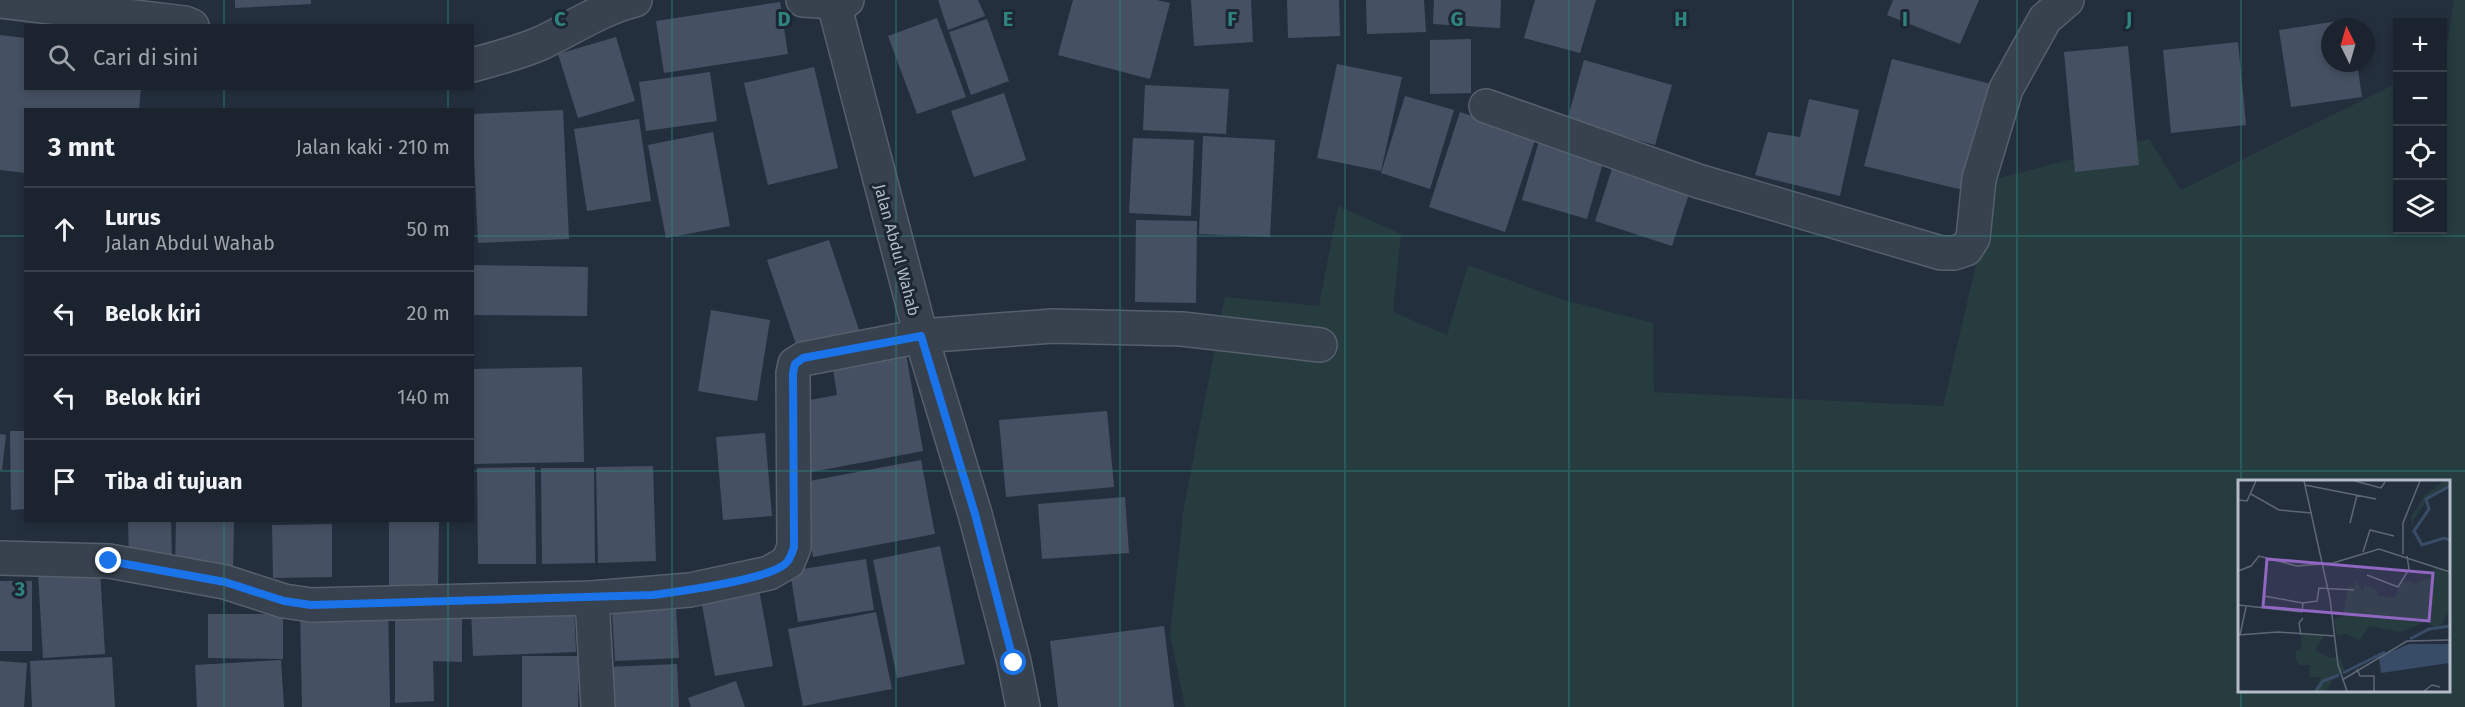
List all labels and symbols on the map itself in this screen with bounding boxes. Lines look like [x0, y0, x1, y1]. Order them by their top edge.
text: C [554, 7, 566, 31]
text: D [777, 7, 791, 31]
text: E [1003, 7, 1013, 31]
text: F [1227, 7, 1237, 31]
text: G [1451, 7, 1463, 31]
text: H [1674, 7, 1688, 31]
text: I [1902, 7, 1908, 31]
text: J [2125, 7, 2132, 31]
north arrow [2321, 18, 2375, 72]
street label: Jalan Abdul Wahab [870, 182, 924, 318]
inset map [2238, 480, 2450, 692]
route end [95, 547, 121, 573]
text: 3 [14, 577, 25, 601]
route start [1000, 649, 1026, 675]

